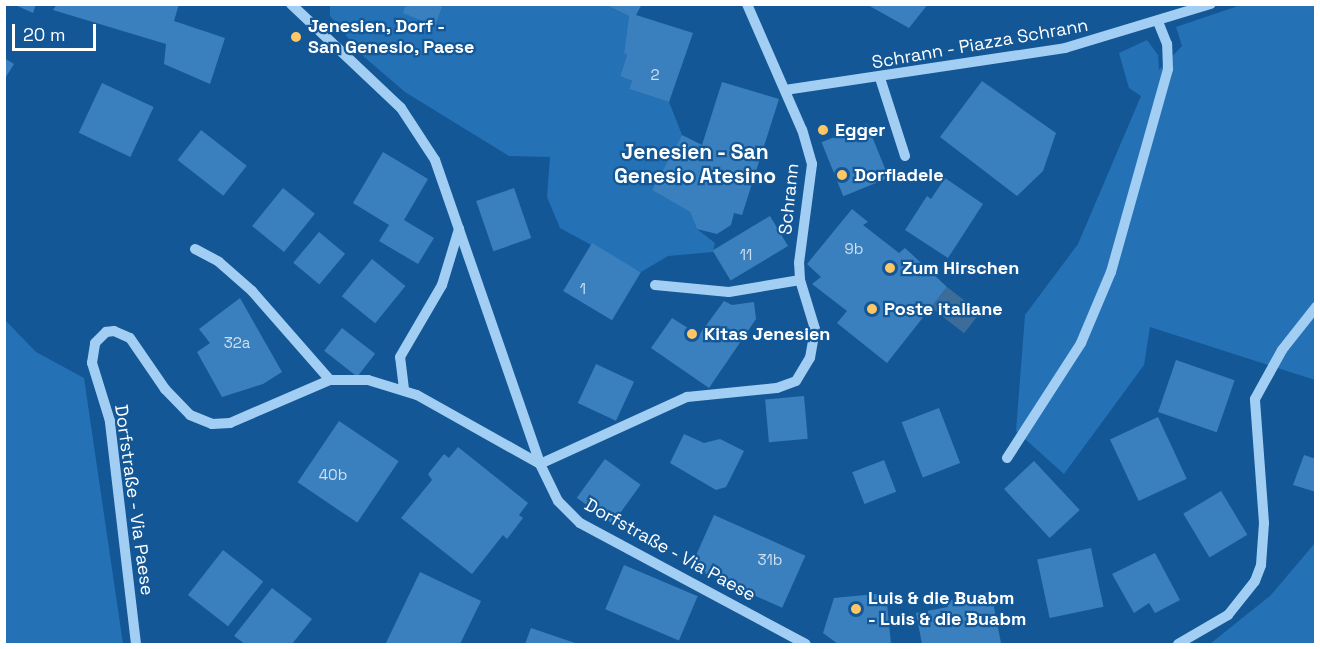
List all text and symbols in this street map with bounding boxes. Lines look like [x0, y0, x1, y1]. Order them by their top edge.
scale bar [15, 12, 99, 50]
street label: Schrann - Piazza Schrann [870, 14, 1090, 74]
place label: Jenesien, Dorf - San Genesio, Paese [308, 16, 475, 58]
text: 20 m [23, 23, 66, 46]
marker: Jenesien, Dorf - San Genesio, Paese [289, 30, 303, 44]
house number: 2 [650, 66, 660, 84]
place label: Egger [835, 119, 885, 141]
marker: Egger [816, 123, 830, 137]
district label: Jenesien - San Genesio Atesino [614, 139, 776, 189]
street label: Schrann [775, 162, 803, 236]
place label: Dorfladele [854, 164, 944, 186]
marker: Dorfladele [835, 168, 849, 182]
house number: 9b [845, 240, 863, 258]
house number: 11 [740, 246, 752, 264]
place label: Zum Hirschen [902, 257, 1019, 279]
marker: Zum Hirschen [883, 261, 897, 275]
house number: 1 [580, 280, 586, 298]
place label: Poste italiane [884, 298, 1003, 320]
marker: Poste italiane [865, 302, 879, 316]
place label: Kitas Jenesien [704, 323, 830, 345]
marker: Kitas Jenesien [685, 327, 699, 341]
house number: 32a [224, 334, 250, 352]
street label: Dorfstraße - Via Paese [110, 403, 158, 597]
house number: 40b [319, 466, 347, 484]
street label: Dorfstraße - Via Paese [580, 494, 760, 606]
house number: 31b [758, 551, 782, 569]
place label: Luis & die Buabm - Luis & die Buabm [868, 588, 1027, 630]
marker: Luis & die Buabm - Luis & die Buabm [849, 602, 863, 616]

